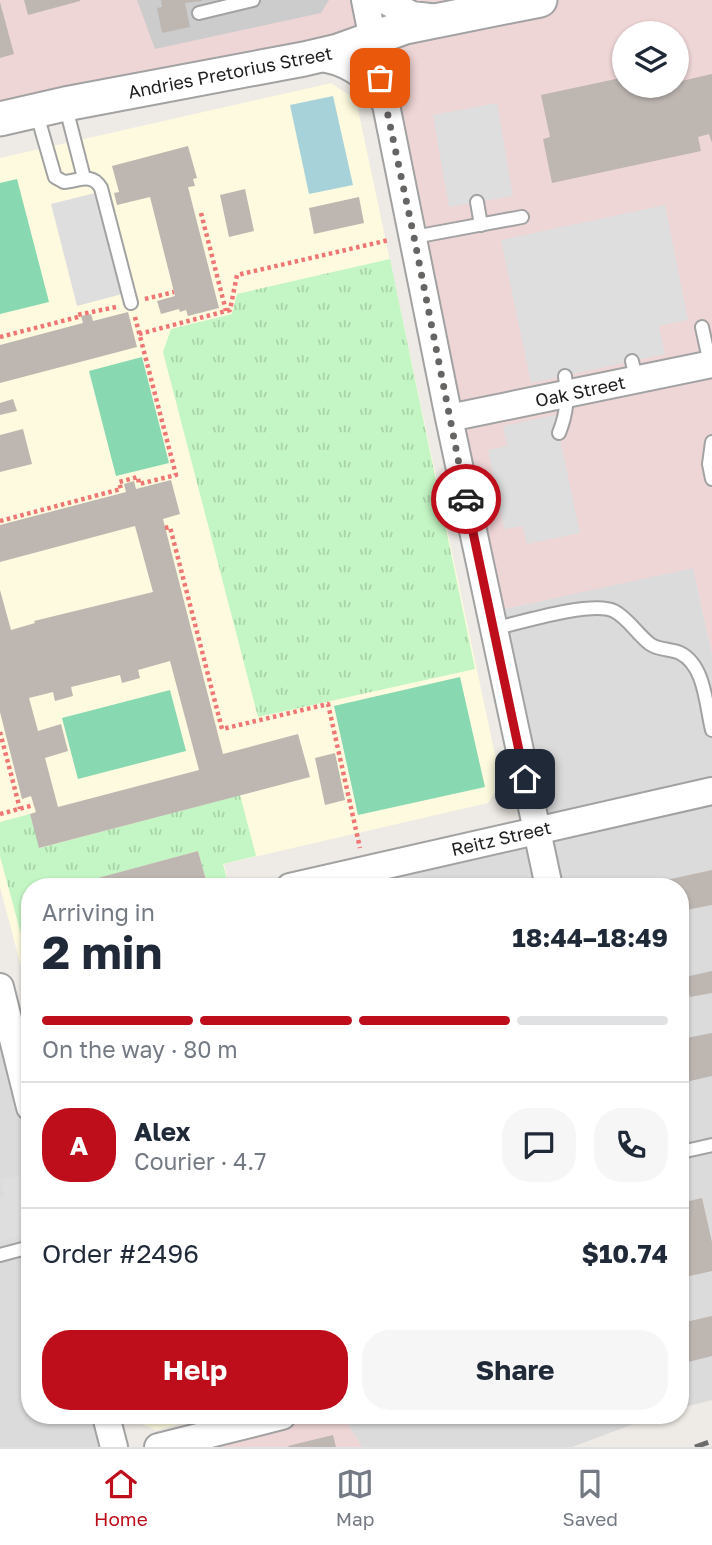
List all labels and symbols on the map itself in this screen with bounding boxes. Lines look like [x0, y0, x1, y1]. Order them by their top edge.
street label: Andries Pretorius Street [126, 41, 334, 103]
pin [350, 48, 410, 108]
street label: Oak Street [533, 371, 627, 411]
courier [431, 464, 501, 534]
pin [495, 749, 555, 809]
street label: Reitz Street [449, 816, 553, 860]

